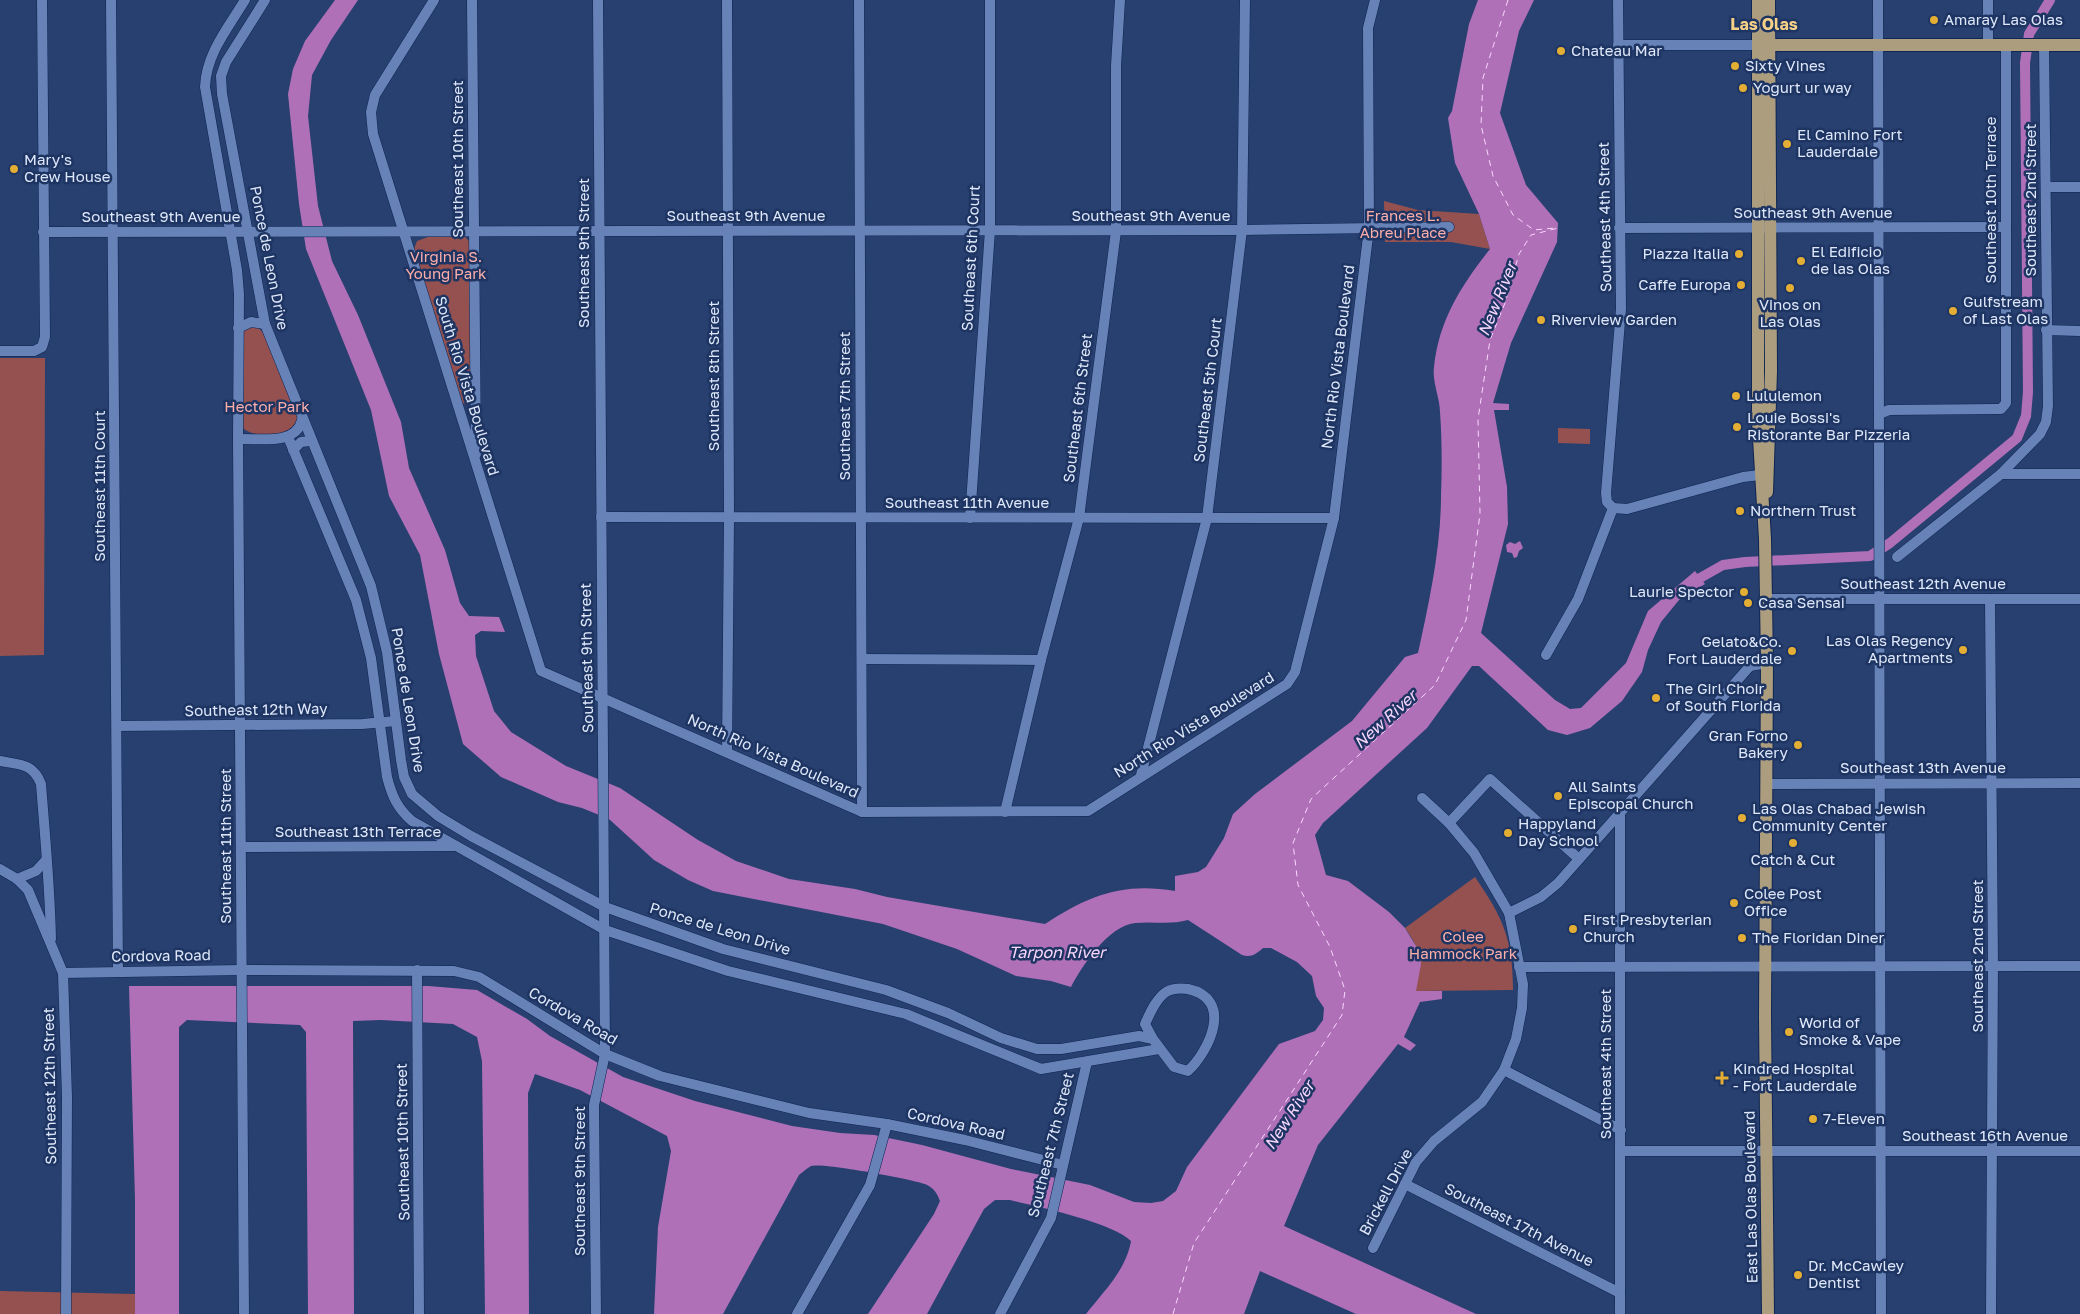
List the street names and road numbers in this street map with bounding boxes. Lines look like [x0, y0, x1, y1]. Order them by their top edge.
street label: Southeast 10th Street [448, 80, 466, 238]
street label: Southeast 10th Terrace [1981, 116, 1999, 283]
street label: Southeast 2nd Street [2021, 123, 2039, 277]
street label: Southeast 4th Street [1594, 142, 1614, 292]
street label: Southeast 9th Street [574, 178, 592, 328]
street label: Ponce de Leon Drive [247, 184, 293, 332]
street label: Southeast 6th Court [957, 184, 983, 331]
street label: Southeast 9th Avenue [1734, 203, 1893, 221]
street label: Southeast 9th Avenue [667, 206, 826, 224]
street label: Southeast 9th Avenue [1072, 206, 1231, 224]
street label: Southeast 9th Avenue [82, 207, 241, 225]
street label: North Rio Vista Boulevard [1317, 264, 1357, 450]
street label: South Rio Vista Boulevard [432, 294, 504, 477]
street label: Southeast 8th Street [704, 301, 722, 451]
street label: Southeast 5th Court [1189, 316, 1225, 463]
street label: Southeast 7th Street [835, 331, 853, 481]
street label: Southeast 6th Street [1059, 332, 1095, 484]
street label: Southeast 11th Court [90, 410, 108, 562]
street label: Southeast 11th Avenue [885, 493, 1049, 511]
street label: Southeast 12th Avenue [1840, 574, 2006, 592]
street label: Southeast 9th Street [576, 583, 596, 733]
street label: Ponce de Leon Drive [389, 626, 429, 774]
street label: North Rio Vista Boulevard [1110, 667, 1277, 781]
street label: Southeast 12th Way [184, 699, 328, 719]
street label: North Rio Vista Boulevard [685, 709, 862, 801]
street label: Southeast 13th Avenue [1840, 758, 2006, 776]
street label: Southeast 11th Street [216, 768, 234, 924]
street label: Southeast 13th Terrace [275, 822, 441, 840]
street label: Southeast 2nd Street [1968, 879, 1986, 1033]
street label: Ponce de Leon Drive [648, 898, 793, 958]
street label: Cordova Road [111, 945, 211, 965]
street label: Cordova Road [526, 982, 621, 1048]
street label: Southeast 4th Street [1596, 989, 1614, 1139]
street label: Southeast 12th Street [39, 1007, 59, 1165]
street label: Southeast 10th Street [392, 1063, 412, 1221]
street label: Southeast 7th Street [1023, 1070, 1077, 1219]
street label: Cordova Road [906, 1103, 1007, 1143]
street label: Southeast 9th Street [570, 1106, 588, 1256]
street label: East Las Olas Boulevard [1739, 1111, 1761, 1283]
street label: Southeast 16th Avenue [1902, 1126, 2068, 1144]
street label: Brickell Drive [1355, 1145, 1416, 1238]
street label: Southeast 17th Avenue [1442, 1179, 1597, 1270]

